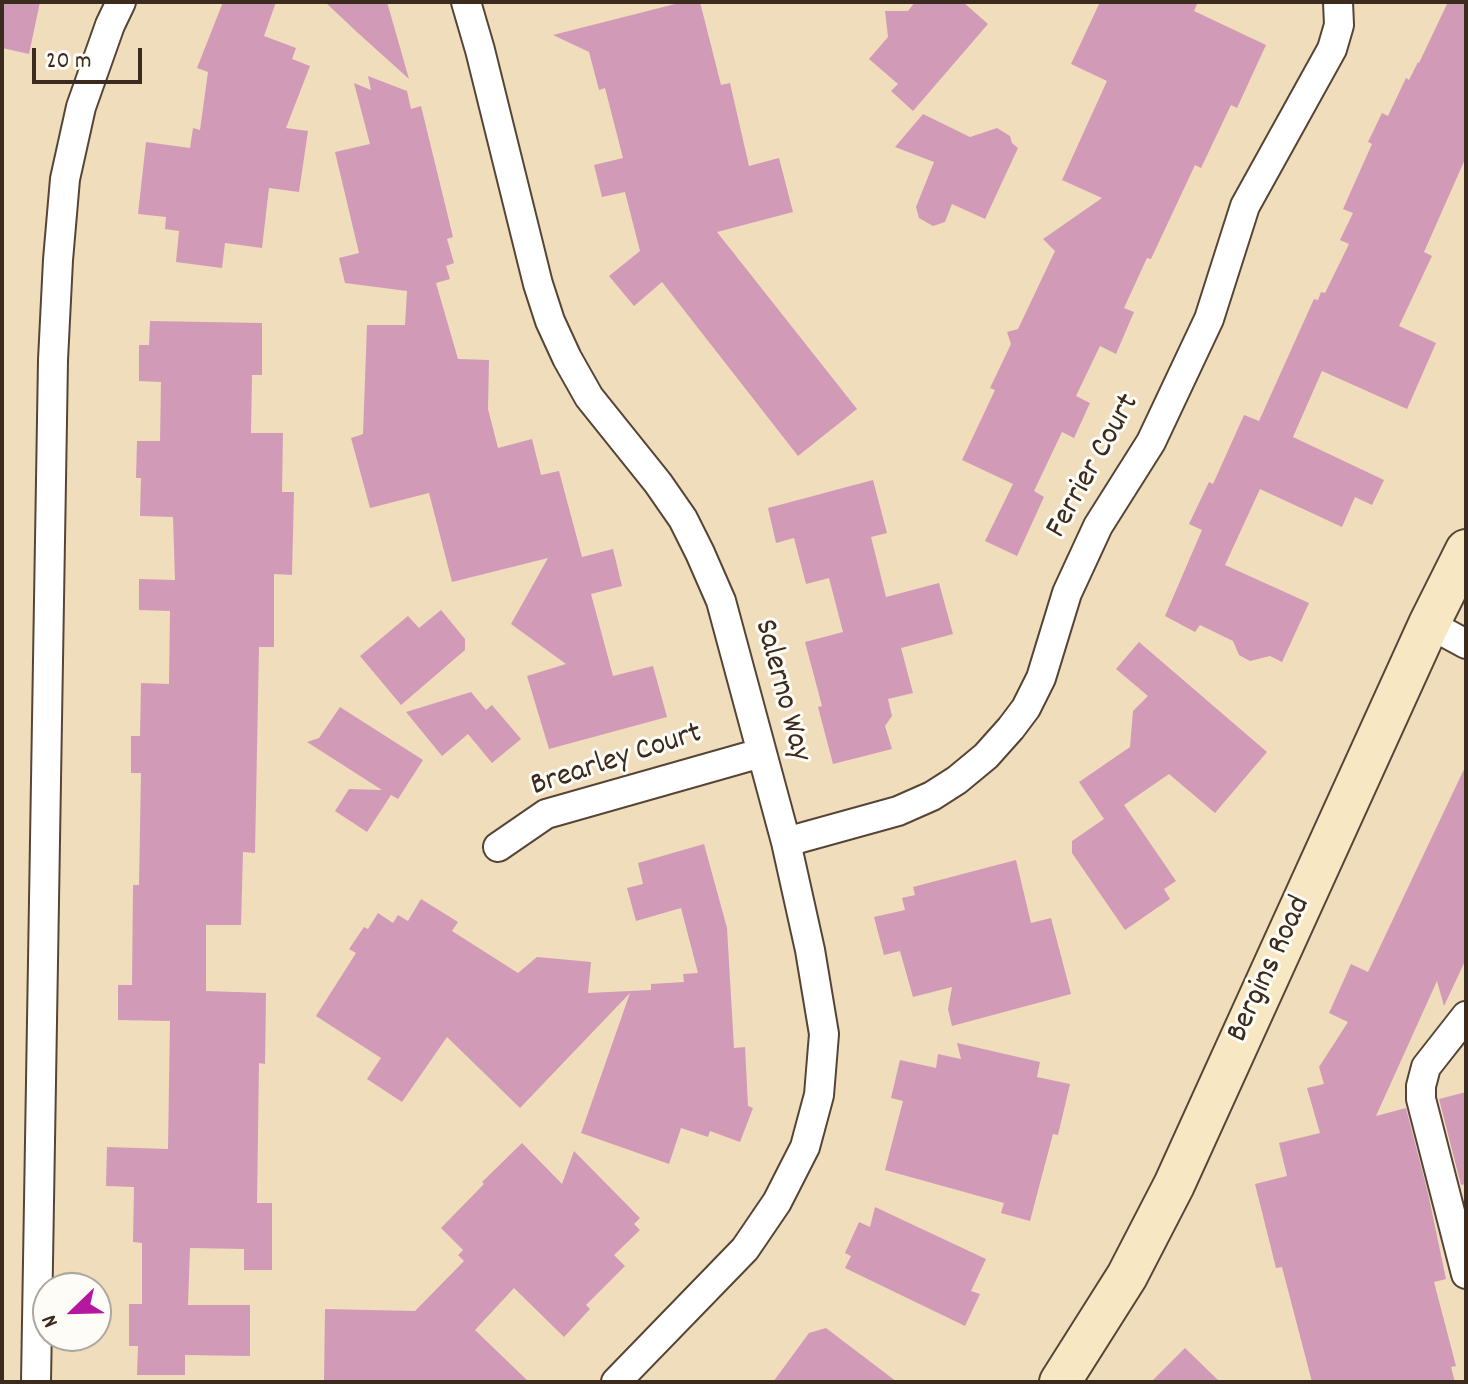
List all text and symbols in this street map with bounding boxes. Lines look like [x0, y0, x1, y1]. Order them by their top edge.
scale bar [36, 32, 146, 82]
text: 20 m [46, 45, 92, 79]
street label: Ferrier Court [1040, 388, 1150, 546]
street label: Salerno Way [743, 616, 817, 766]
street label: Brearley Court [527, 716, 707, 808]
street label: Bergins Road [1221, 891, 1321, 1049]
north arrow [32, 1272, 112, 1352]
text: N [35, 1310, 68, 1332]

